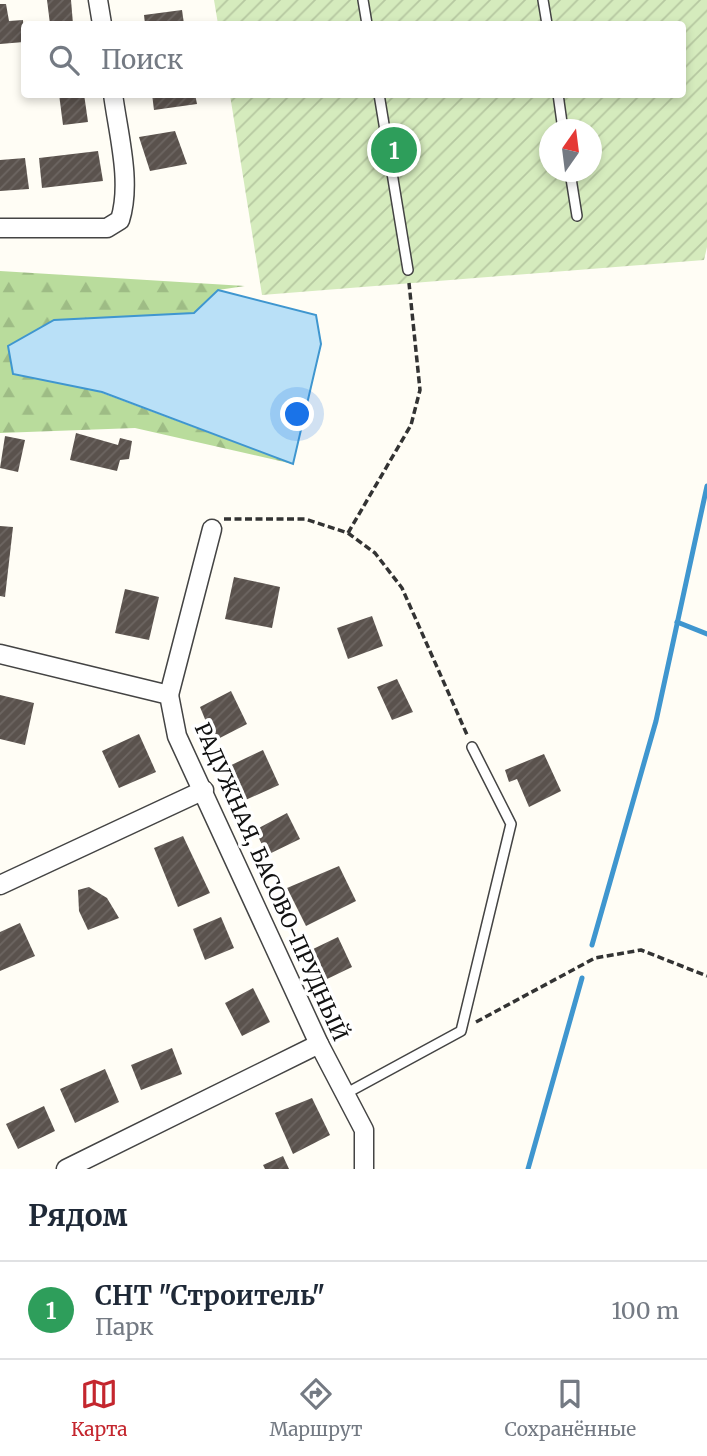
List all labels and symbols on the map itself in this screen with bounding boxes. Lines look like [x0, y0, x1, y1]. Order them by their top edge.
north arrow [539, 119, 602, 182]
pin: 1 [371, 124, 417, 176]
your location [280, 397, 314, 431]
street label: РАДУЖНАЯ, БАСОВО-ПРУДНЫЙ [189, 719, 354, 1045]

